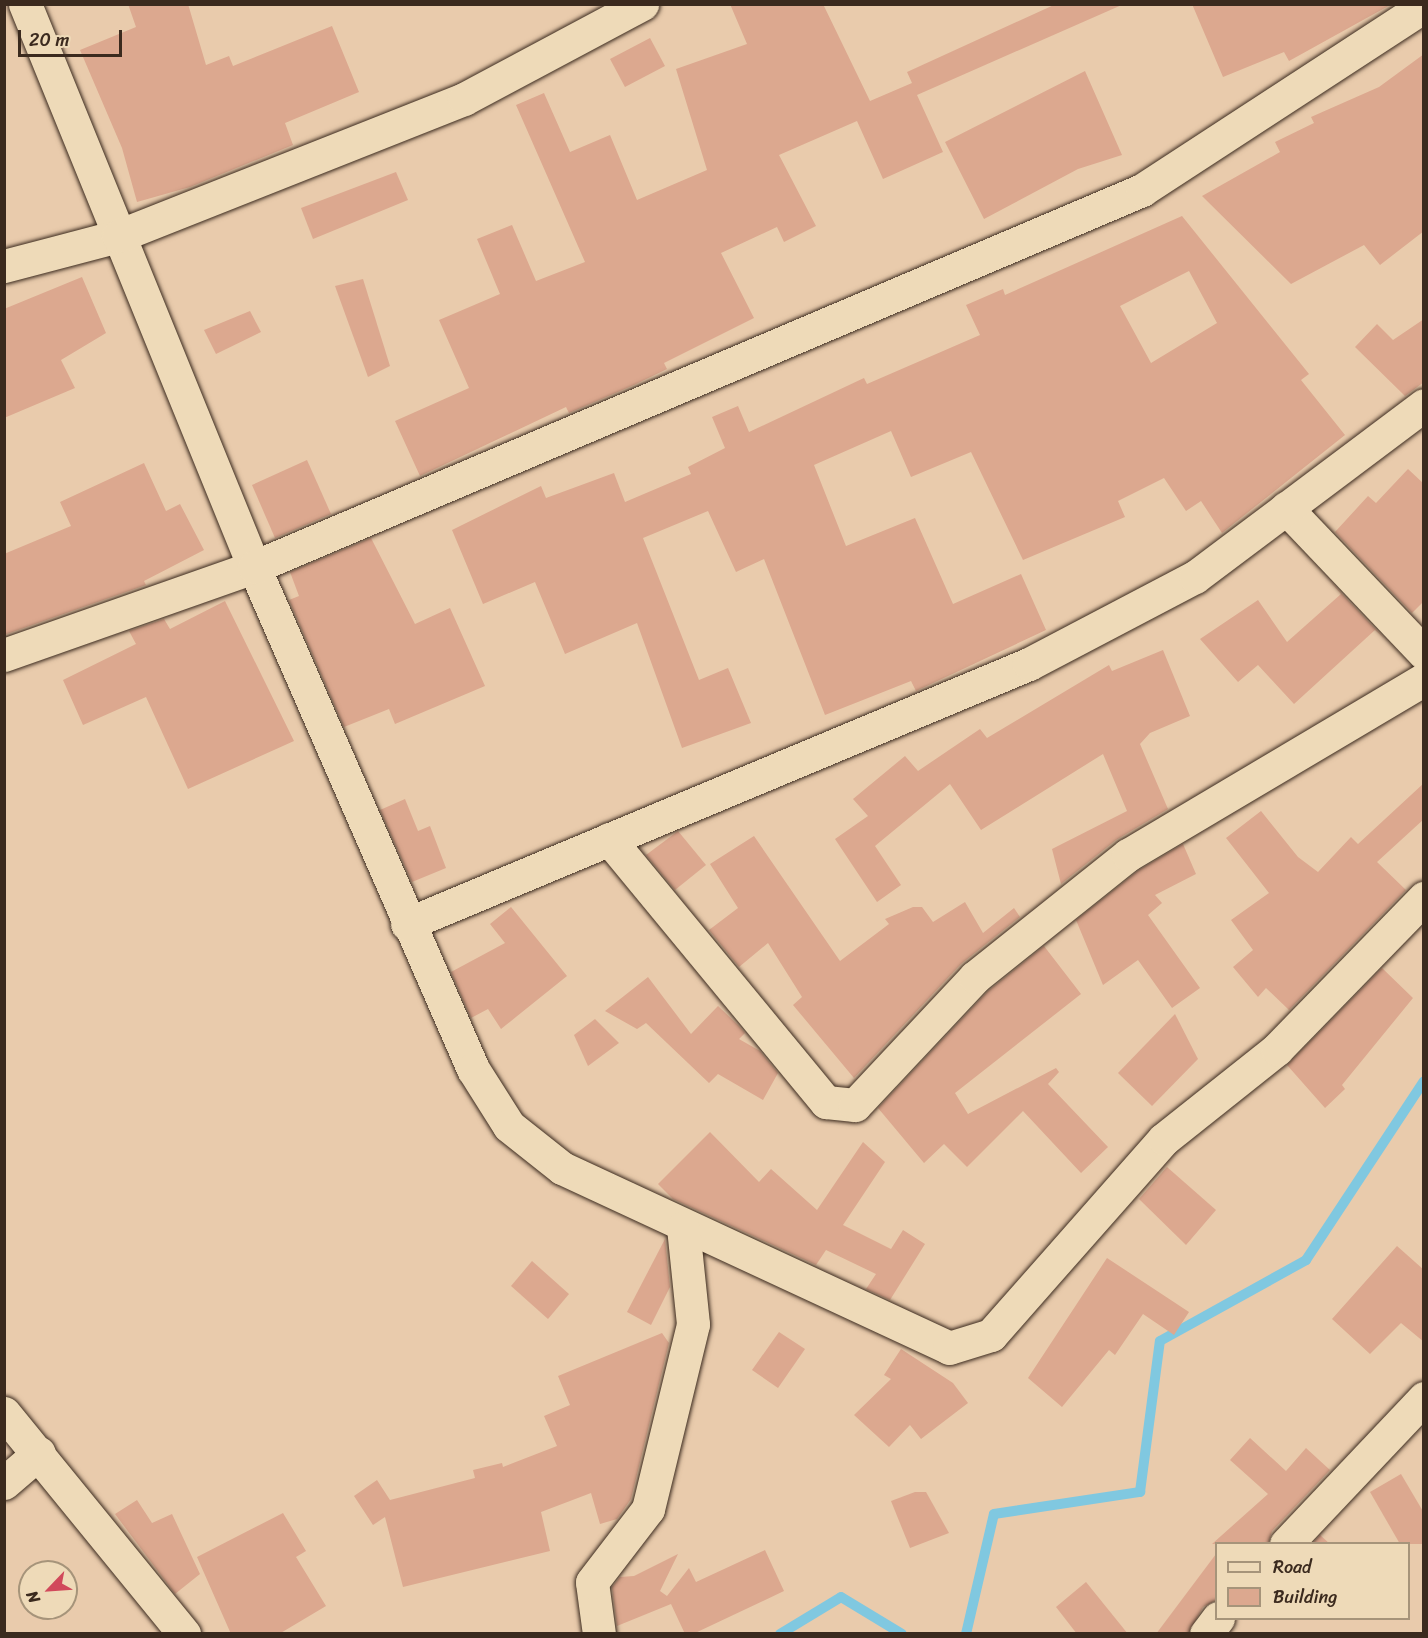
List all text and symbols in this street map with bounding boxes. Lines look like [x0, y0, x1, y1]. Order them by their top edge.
scale bar [21, 18, 124, 56]
text: 20 m [29, 24, 69, 56]
legend [1215, 1542, 1410, 1620]
text: Road [1273, 1551, 1312, 1583]
north arrow [18, 1560, 78, 1620]
text: Building [1273, 1581, 1337, 1613]
text: N [18, 1586, 49, 1608]

